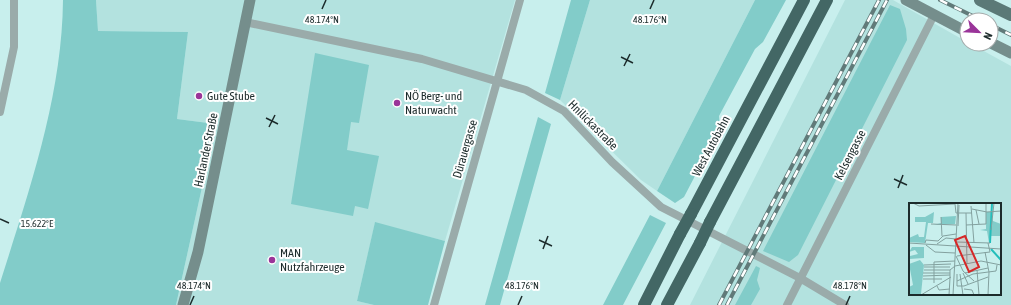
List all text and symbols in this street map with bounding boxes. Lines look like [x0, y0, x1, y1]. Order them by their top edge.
north arrow [959, 12, 999, 52]
text: 48.174°N [305, 14, 339, 25]
text: 48.176°N [633, 14, 667, 25]
text: N [981, 31, 995, 41]
place label: Gute Stube [207, 89, 255, 103]
place label: NÖ Berg- und Naturwacht [405, 89, 462, 117]
marker: Gute Stube [194, 91, 204, 101]
street label: Hnilickastraße [565, 97, 621, 153]
marker: NÖ Berg- und Naturwacht [392, 98, 402, 108]
street label: Harlander Straße [191, 112, 221, 188]
street label: West Autobahn [689, 113, 733, 179]
street label: Dürauergasse [450, 118, 480, 180]
street label: Kelsengasse [831, 128, 869, 182]
inset map [909, 203, 1001, 295]
text: 15.622°E [21, 218, 54, 229]
place label: MAN Nutzfahrzeuge [280, 246, 345, 274]
marker: MAN Nutzfahrzeuge [267, 255, 277, 265]
text: 48.174°N [177, 280, 211, 291]
text: 48.176°N [505, 280, 539, 291]
text: 48.178°N [833, 280, 867, 291]

